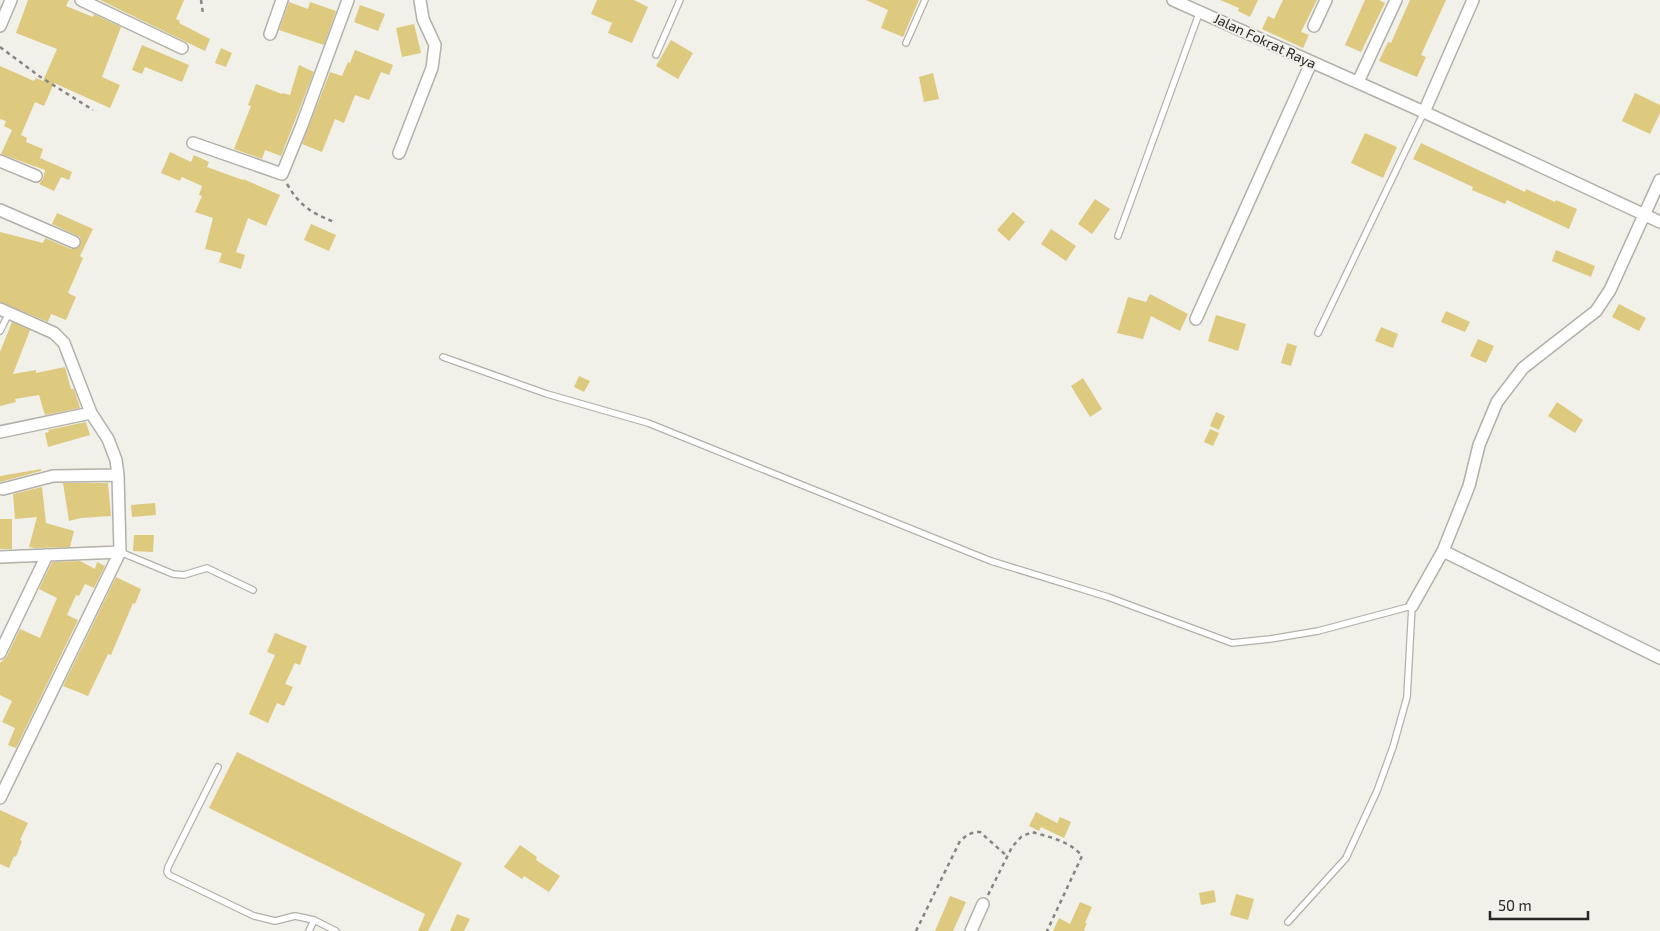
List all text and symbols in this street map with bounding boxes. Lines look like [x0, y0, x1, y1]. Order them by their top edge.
street label: Jalan Fokrat Raya [1211, 9, 1319, 72]
scale bar [1490, 888, 1588, 920]
text: 50 m [1498, 896, 1532, 914]

